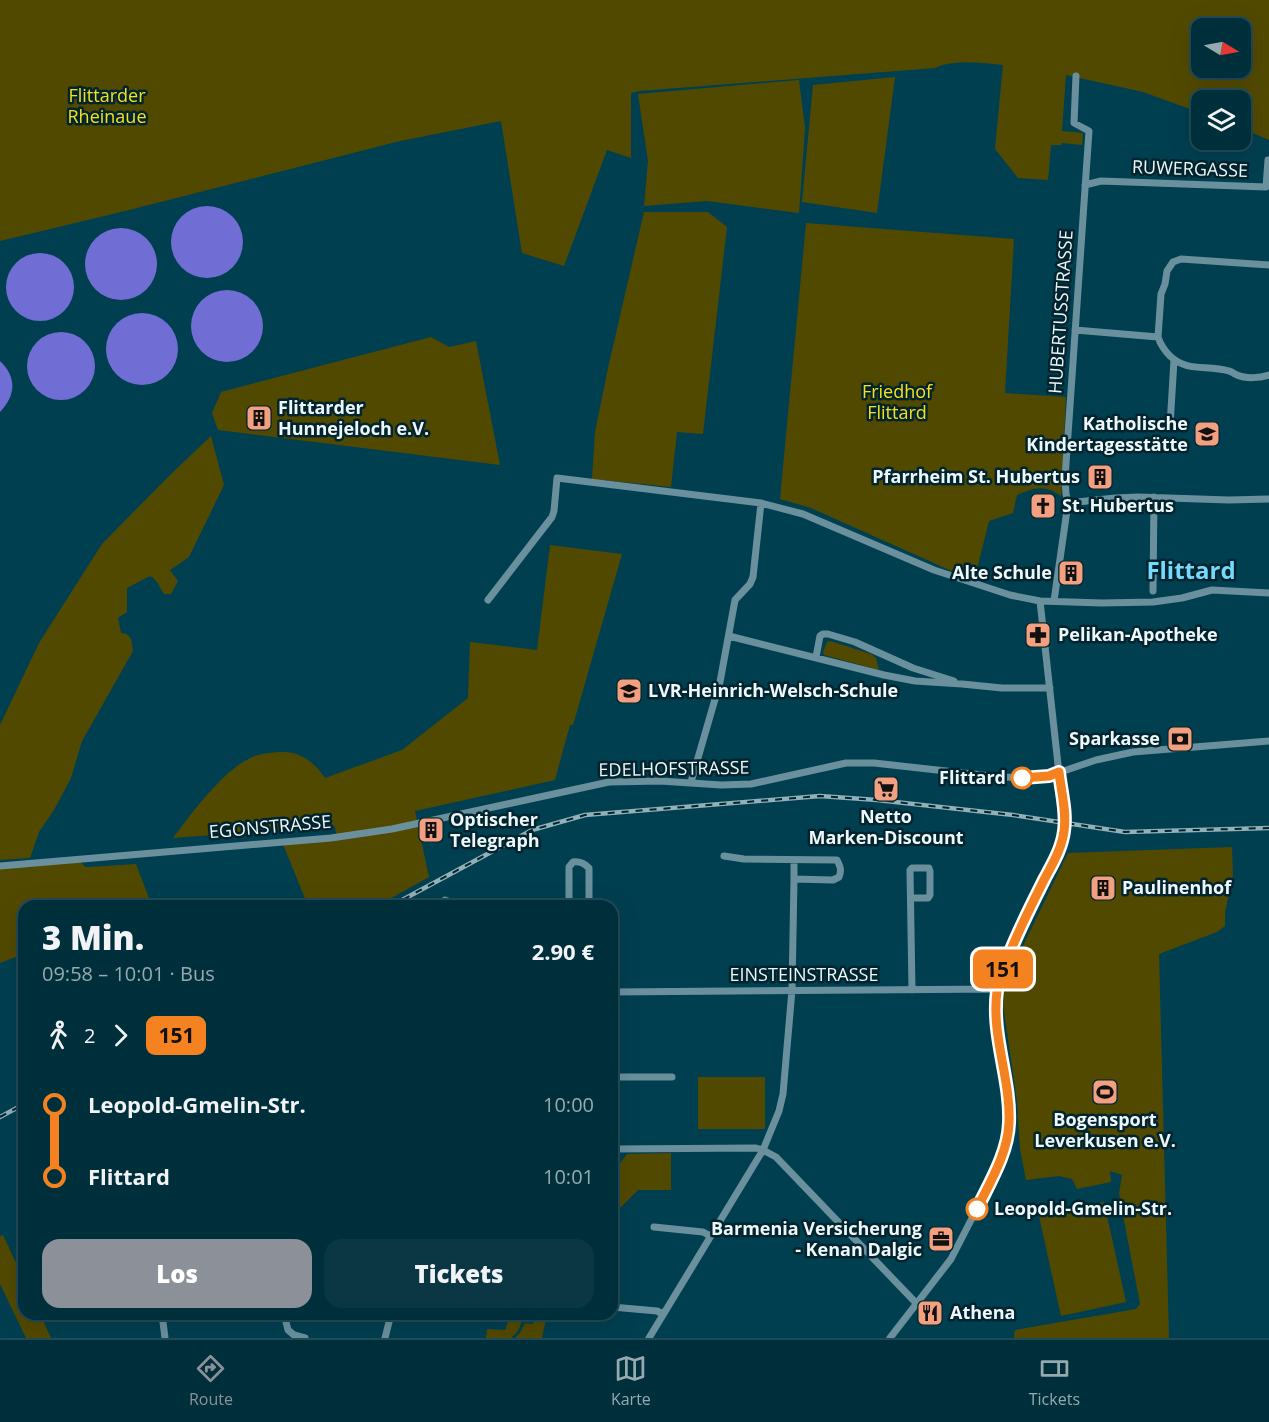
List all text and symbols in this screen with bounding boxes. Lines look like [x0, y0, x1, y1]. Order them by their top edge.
north arrow [1191, 18, 1251, 78]
map controls [1191, 18, 1251, 150]
park label: Flittarder Rheinaue [68, 83, 147, 128]
button: layers [1191, 90, 1251, 150]
street label: RUWERGASSE [1132, 154, 1249, 182]
street label: HUBERTUSSTRASSE [1042, 229, 1078, 395]
park label: Friedhof Flittard [862, 379, 933, 424]
place label: Flittarder Hunnejeloch e.V. [278, 395, 429, 440]
building icon: Flittarder Hunnejeloch e.V. [244, 403, 274, 433]
place label: Katholische Kindertagesstätte [1026, 411, 1188, 456]
school or university icon: Katholische Kindertagesstätte [1192, 419, 1222, 449]
building icon: Pfarrheim St. Hubertus [1085, 462, 1115, 492]
place label: Pfarrheim St. Hubertus [872, 464, 1080, 488]
church icon: St. Hubertus [1028, 491, 1058, 521]
place label: St. Hubertus [1062, 493, 1174, 517]
district label: Flittard [1146, 553, 1236, 586]
building icon: Alte Schule [1056, 558, 1086, 588]
place label: Alte Schule [952, 560, 1052, 584]
pharmacy icon: Pelikan-Apotheke [1023, 620, 1053, 650]
place label: Pelikan-Apotheke [1058, 622, 1218, 646]
school or university icon: LVR-Heinrich-Welsch-Schule [614, 676, 644, 706]
place label: LVR-Heinrich-Welsch-Schule [648, 678, 898, 702]
bank icon: Sparkasse [1165, 724, 1195, 754]
place label: Sparkasse [1069, 726, 1160, 750]
street label: EDELHOFSTRASSE [598, 755, 750, 781]
place label: Flittard [939, 765, 1006, 789]
marker: Flittard [1011, 767, 1033, 789]
supermarket icon: Netto Marken-Discount [871, 774, 901, 804]
place label: Netto Marken-Discount [808, 804, 964, 849]
place label: Optischer Telegraph [450, 807, 540, 852]
street label: EGONSTRASSE [208, 809, 332, 843]
building icon: Optischer Telegraph [416, 815, 446, 845]
building icon: Paulinenhof [1088, 873, 1118, 903]
place label: Paulinenhof [1122, 875, 1232, 899]
text: 3 Min. [42, 915, 144, 960]
text: 2.90 € [532, 936, 594, 966]
line badge: 151 [968, 950, 1038, 988]
text: 151 [985, 955, 1021, 983]
text: 09:58 – 10:01 · Bus [42, 960, 215, 987]
street label: EINSTEINSTRASSE [730, 962, 878, 986]
icon: walk [42, 1019, 75, 1052]
icon: forward [104, 1019, 137, 1052]
text: 151 [158, 1021, 194, 1049]
text: 2 [84, 1022, 95, 1049]
sports icon: Bogensport Leverkusen e.V. [1090, 1077, 1120, 1107]
text: Leopold-Gmelin-Str. [88, 1089, 306, 1119]
text: 10:00 [543, 1091, 594, 1118]
place label: Bogensport Leverkusen e.V. [1034, 1107, 1176, 1152]
text: Flittard [88, 1161, 170, 1191]
text: 10:01 [543, 1163, 594, 1190]
place label: Leopold-Gmelin-Str. [994, 1196, 1172, 1220]
marker: Leopold-Gmelin-Str. [966, 1198, 988, 1220]
place label: Barmenia Versicherung - Kenan Dalgic [711, 1216, 922, 1261]
office icon: Barmenia Versicherung - Kenan Dalgic [926, 1224, 956, 1254]
button: Los [42, 1239, 312, 1308]
button: Tickets [324, 1239, 594, 1308]
restaurant icon: Athena [915, 1298, 945, 1328]
place label: Athena [950, 1300, 1015, 1324]
tab: Route [189, 1352, 233, 1410]
tab: Karte [611, 1352, 651, 1410]
tab: Tickets [1029, 1352, 1080, 1410]

